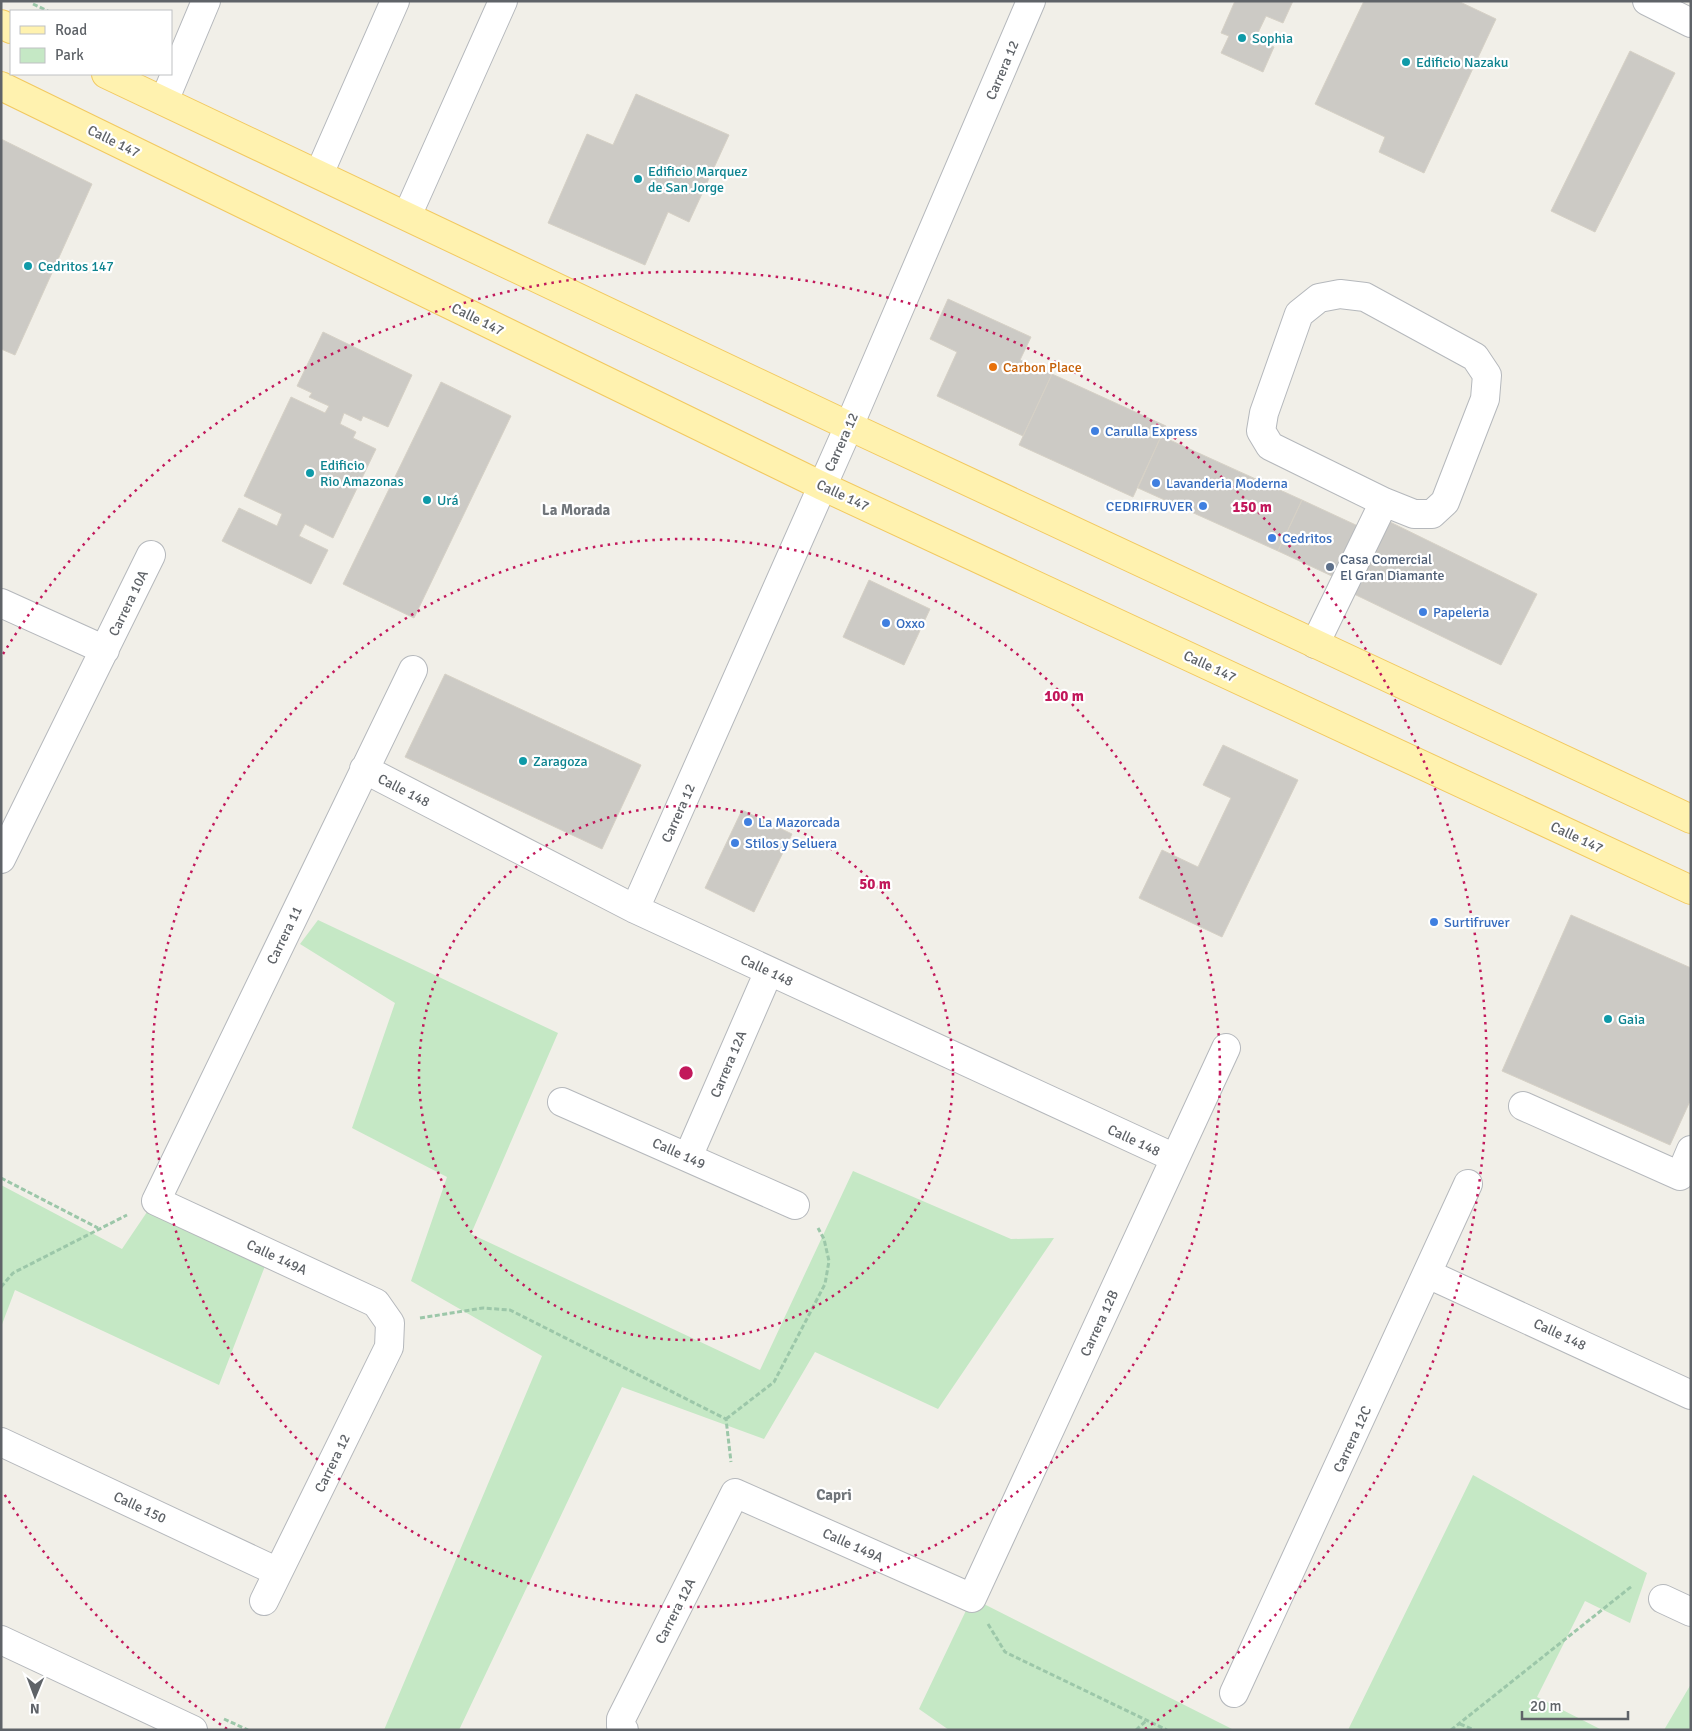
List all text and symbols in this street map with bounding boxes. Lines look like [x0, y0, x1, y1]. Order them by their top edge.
legend [10, 10, 172, 75]
text: Road [55, 21, 87, 39]
place label: Sophia [1252, 30, 1293, 47]
marker: Sophia [1236, 32, 1248, 44]
street label: Carrera 12 [982, 38, 1023, 102]
text: Park [55, 46, 84, 64]
place label: Edificio Nazaku [1416, 54, 1508, 71]
marker: Edificio Nazaku [1400, 56, 1412, 68]
street label: Calle 147 [85, 122, 143, 161]
place label: Edificio Marquez de San Jorge [648, 163, 748, 196]
marker: Edificio Marquez de San Jorge [632, 173, 644, 185]
place label: Cedritos 147 [38, 258, 114, 275]
marker: Cedritos 147 [22, 260, 34, 272]
street label: Calle 147 [449, 300, 507, 339]
place label: Carbon Place [1003, 359, 1082, 376]
marker: Carbon Place [987, 361, 999, 373]
street label: Carrera 12 [821, 410, 862, 474]
place label: Carulla Express [1105, 423, 1197, 440]
marker: Carulla Express [1089, 425, 1101, 437]
place label: Edificio Rio Amazonas [320, 457, 404, 490]
marker: Edificio Rio Amazonas [304, 467, 316, 479]
place label: Lavanderia Moderna [1166, 475, 1288, 492]
street label: Calle 147 [814, 476, 872, 515]
marker: Lavanderia Moderna [1150, 477, 1162, 489]
place label: Urá [437, 492, 459, 509]
marker: Urá [421, 494, 433, 506]
place label: CEDRIFRUVER [1106, 498, 1193, 515]
text: 150 m [1232, 498, 1272, 516]
marker: CEDRIFRUVER [1197, 500, 1209, 512]
district label: La Morada [542, 501, 610, 519]
place label: Cedritos [1282, 530, 1332, 547]
marker: Cedritos [1266, 532, 1278, 544]
place label: Casa Comercial El Gran Diamante [1340, 551, 1445, 584]
marker: Casa Comercial El Gran Diamante [1324, 561, 1336, 573]
street label: Carrera 10A [105, 567, 152, 639]
place label: Papeleria [1433, 604, 1489, 621]
marker: Papeleria [1417, 606, 1429, 618]
place label: Oxxo [896, 615, 925, 632]
marker: Oxxo [880, 617, 892, 629]
street label: Calle 147 [1181, 647, 1239, 686]
text: 100 m [1044, 687, 1084, 705]
place label: Zaragoza [533, 753, 588, 770]
marker: Zaragoza [517, 755, 529, 767]
street label: Calle 148 [375, 770, 433, 811]
street label: Carrera 12 [658, 781, 699, 845]
place label: La Mazorcada [758, 814, 840, 831]
marker: La Mazorcada [742, 816, 754, 828]
street label: Calle 147 [1548, 818, 1606, 857]
place label: Stilos y Seluera [745, 835, 837, 852]
marker: Stilos y Seluera [729, 837, 741, 849]
text: 50 m [859, 875, 891, 893]
street label: Carrera 11 [263, 903, 306, 967]
place label: Surtifruver [1444, 914, 1511, 931]
marker: Surtifruver [1428, 916, 1440, 928]
street label: Calle 148 [738, 951, 796, 990]
place label: Gaia [1618, 1011, 1645, 1028]
marker: Gaia [1602, 1013, 1614, 1025]
street label: Carrera 12A [707, 1028, 750, 1100]
centre of rings [677, 1064, 695, 1082]
street label: Calle 148 [1105, 1121, 1163, 1160]
street label: Calle 149 [650, 1134, 708, 1173]
street label: Calle 149A [244, 1236, 310, 1279]
street label: Carrera 12B [1077, 1287, 1122, 1359]
street label: Calle 148 [1531, 1315, 1589, 1354]
street label: Carrera 12C [1330, 1403, 1375, 1475]
street label: Carrera 12 [311, 1431, 354, 1495]
district label: Capri [816, 1486, 852, 1504]
street label: Calle 150 [111, 1488, 169, 1527]
street label: Calle 149A [820, 1525, 886, 1567]
street label: Carrera 12A [652, 1575, 699, 1647]
north arrow [10, 1671, 60, 1721]
scale bar [1522, 1688, 1628, 1720]
text: 20 m [1530, 1697, 1561, 1715]
text: N [30, 1700, 40, 1717]

